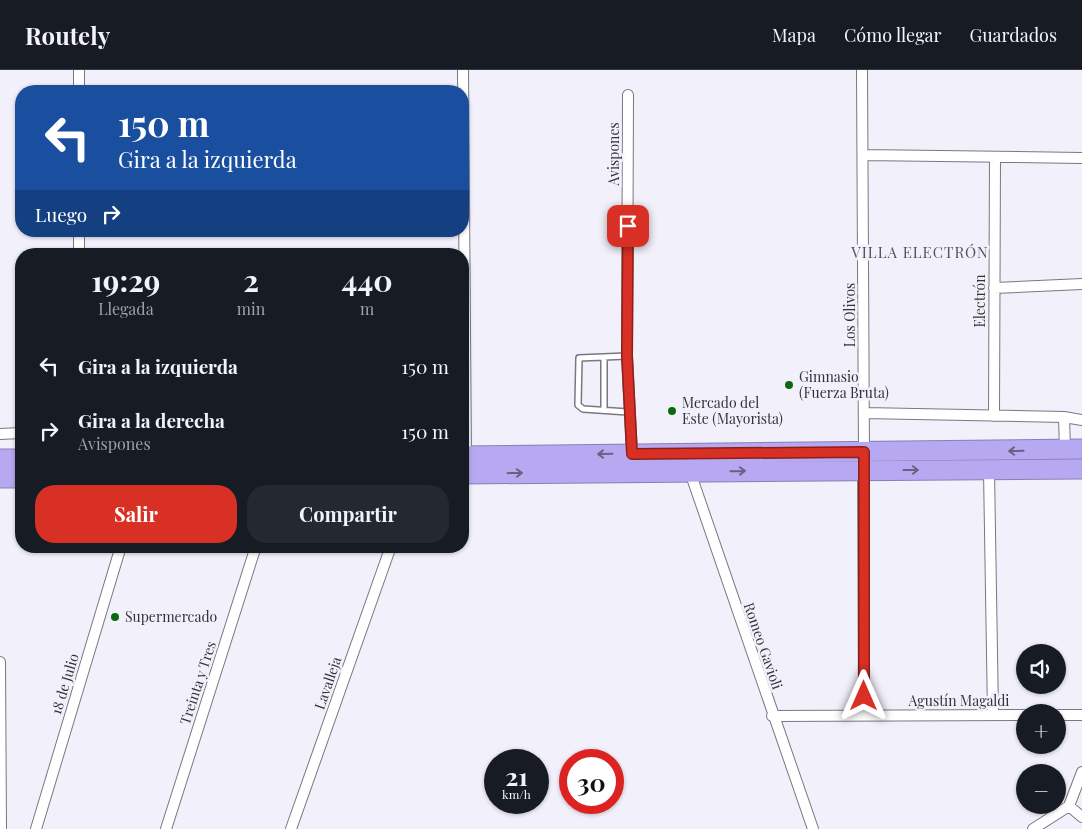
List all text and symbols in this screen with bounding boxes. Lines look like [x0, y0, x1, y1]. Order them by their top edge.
text: Routely [25, 19, 110, 51]
text: Mapa [772, 23, 816, 47]
text: Cómo llegar [844, 23, 941, 47]
text: Guardados [969, 23, 1057, 47]
text: 150 m [118, 99, 209, 146]
icon: left [35, 105, 100, 170]
street label: Avispones [604, 122, 623, 187]
text: Gira a la izquierda [118, 144, 297, 174]
icon: right [97, 200, 125, 228]
text: Luego [35, 201, 87, 227]
pin [607, 205, 649, 247]
icon: arrive [614, 212, 642, 240]
district label: VILLA ELECTRÓN [850, 242, 989, 262]
text: 19:29 [91, 260, 160, 300]
text: 2 [243, 260, 259, 300]
text: 440 [342, 260, 393, 300]
street label: Electrón [970, 274, 989, 328]
street label: Los Olivos [840, 283, 859, 347]
text: Llegada [98, 298, 154, 319]
text: min [237, 298, 265, 319]
text: m [360, 298, 374, 319]
icon: left [35, 352, 63, 380]
text: Gira a la izquierda [78, 353, 238, 379]
text: 150 m [401, 353, 449, 379]
place label: Gimnasio (Fuerza Bruta) [799, 367, 889, 402]
marker: Gimnasio (Fuerza Bruta) [783, 379, 795, 391]
place label: Mercado del Este (Mayorista) [682, 393, 783, 428]
marker: Mercado del Este (Mayorista) [666, 405, 678, 417]
text: Gira a la derecha [78, 407, 225, 433]
icon: right [35, 417, 63, 445]
text: 150 m [401, 418, 449, 444]
text: Avispones [78, 433, 151, 454]
one-way arrow [1008, 446, 1024, 455]
one-way arrow [597, 449, 614, 459]
one-way arrow [902, 465, 919, 475]
one-way arrow [730, 466, 746, 476]
one-way arrow [507, 469, 523, 478]
button: Salir [35, 485, 237, 543]
button: Compartir [247, 485, 449, 543]
street label: Romeo Gavioli [740, 600, 787, 692]
place label: Supermercado [125, 607, 218, 626]
marker: Supermercado [109, 611, 121, 623]
street label: Treinta y Tres [175, 639, 220, 727]
map controls [1016, 644, 1066, 814]
button: sound [1016, 644, 1066, 694]
street label: 18 de Julio [46, 651, 83, 717]
street label: Lavalleja [310, 654, 345, 712]
position arrow [837, 669, 889, 721]
street label: Agustín Magaldi [908, 691, 1009, 710]
button: + [1016, 704, 1066, 754]
speed limit sign: 30 [559, 749, 624, 814]
text: 21 [505, 759, 528, 792]
button: − [1016, 764, 1066, 814]
text: km/h [502, 786, 531, 802]

